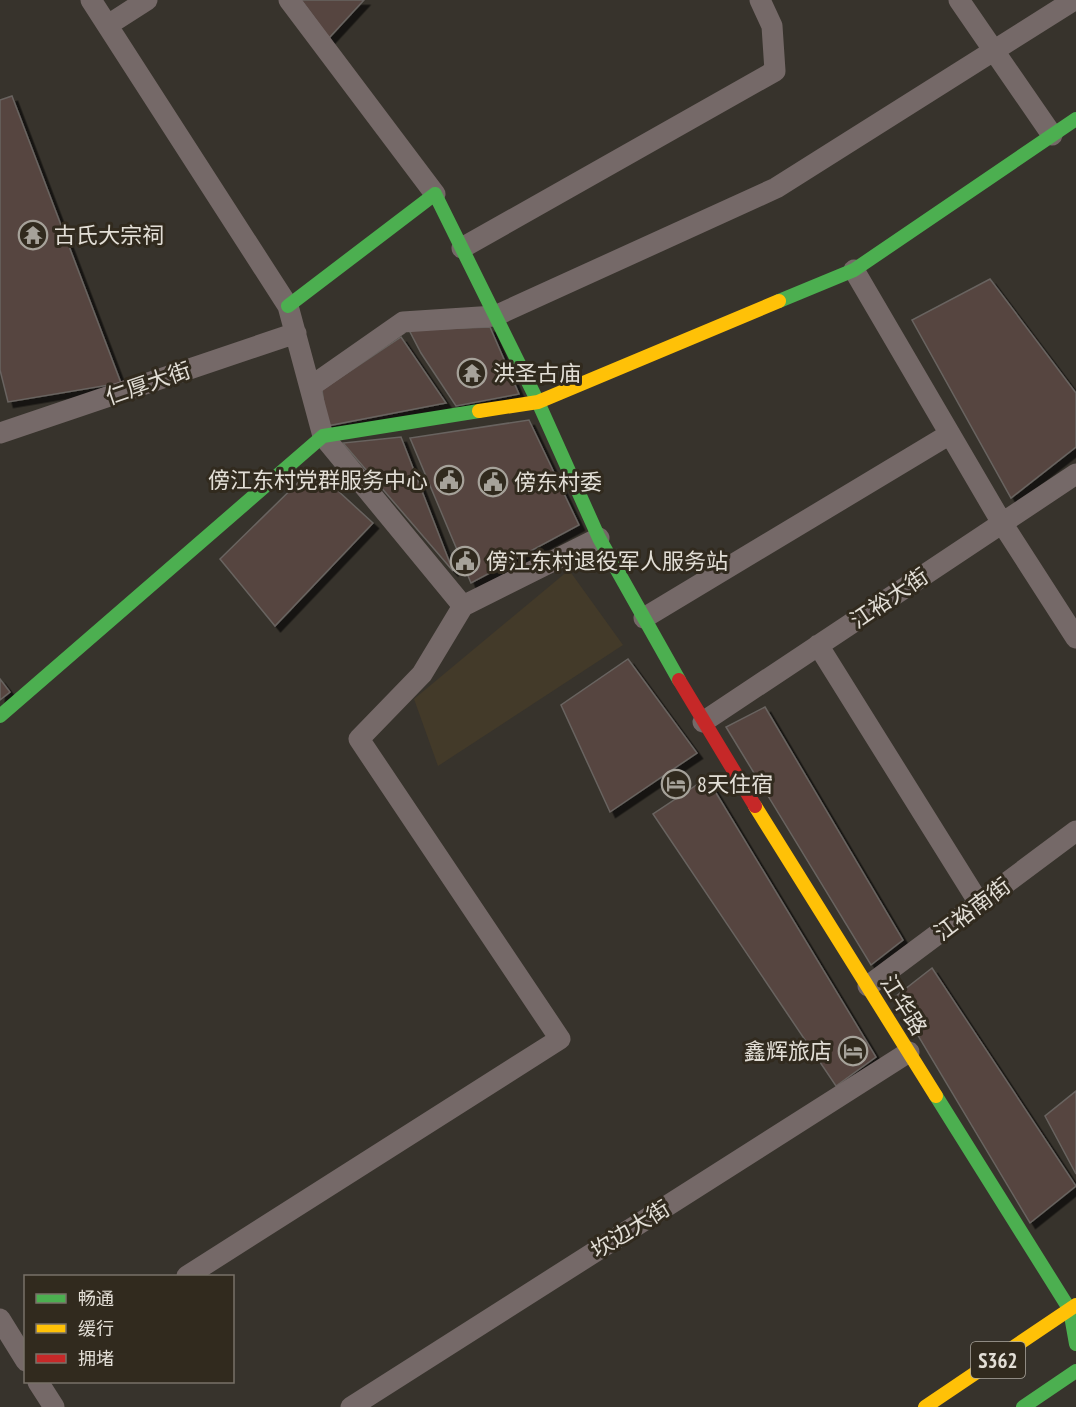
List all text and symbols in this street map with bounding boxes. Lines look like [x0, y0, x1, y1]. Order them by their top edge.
temple icon: 古氏大宗祠 [17, 219, 49, 251]
place label: 古氏大宗祠 [54, 221, 164, 249]
street label: 仁厚大街 [102, 355, 194, 411]
temple icon: 洪圣古庙 [456, 357, 488, 389]
place label: 洪圣古庙 [493, 359, 581, 387]
public building icon: 傍江东村党群服务中心 [433, 464, 465, 496]
place label: 傍江东村党群服务中心 [208, 466, 428, 494]
public building icon: 傍东村委 [477, 466, 509, 498]
place label: 傍东村委 [514, 468, 602, 496]
public building icon: 傍江东村退役军人服务站 [449, 545, 481, 577]
place label: 傍江东村退役军人服务站 [486, 547, 728, 575]
street label: 江裕大街 [845, 562, 933, 634]
hotel icon: 8天住宿 [660, 768, 692, 800]
place label: 8天住宿 [697, 770, 773, 798]
street label: 江裕南街 [928, 871, 1016, 947]
street label: 江华路 [875, 970, 933, 1040]
hotel icon: 鑫辉旅店 [837, 1035, 869, 1067]
place label: 鑫辉旅店 [744, 1037, 832, 1065]
street label: 坎边大街 [585, 1194, 675, 1264]
legend [24, 1275, 234, 1383]
text: 畅通 [78, 1287, 114, 1310]
text: 缓行 [78, 1317, 114, 1340]
road number: S362 [971, 1342, 1025, 1378]
text: 拥堵 [78, 1347, 114, 1370]

